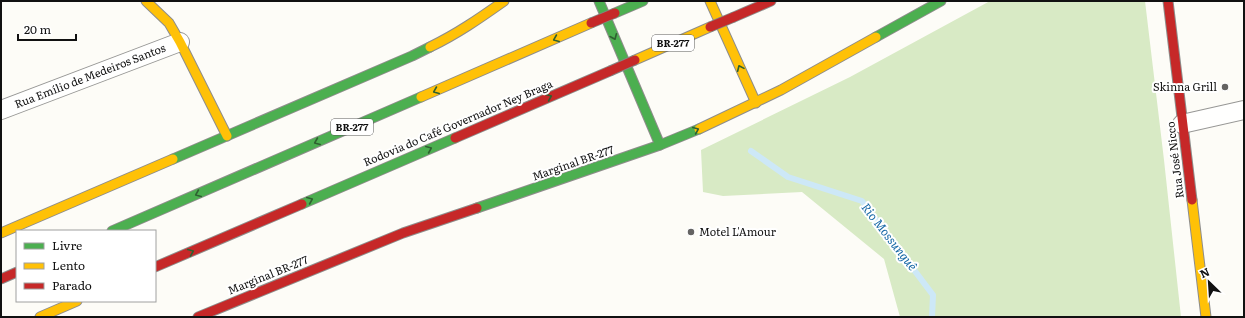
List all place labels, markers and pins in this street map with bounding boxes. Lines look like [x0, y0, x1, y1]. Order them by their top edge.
place label: Skinna Grill [1153, 78, 1217, 94]
marker: Skinna Grill [1220, 82, 1230, 92]
place label: Motel L'Amour [699, 223, 777, 239]
marker: Motel L'Amour [686, 227, 696, 237]

